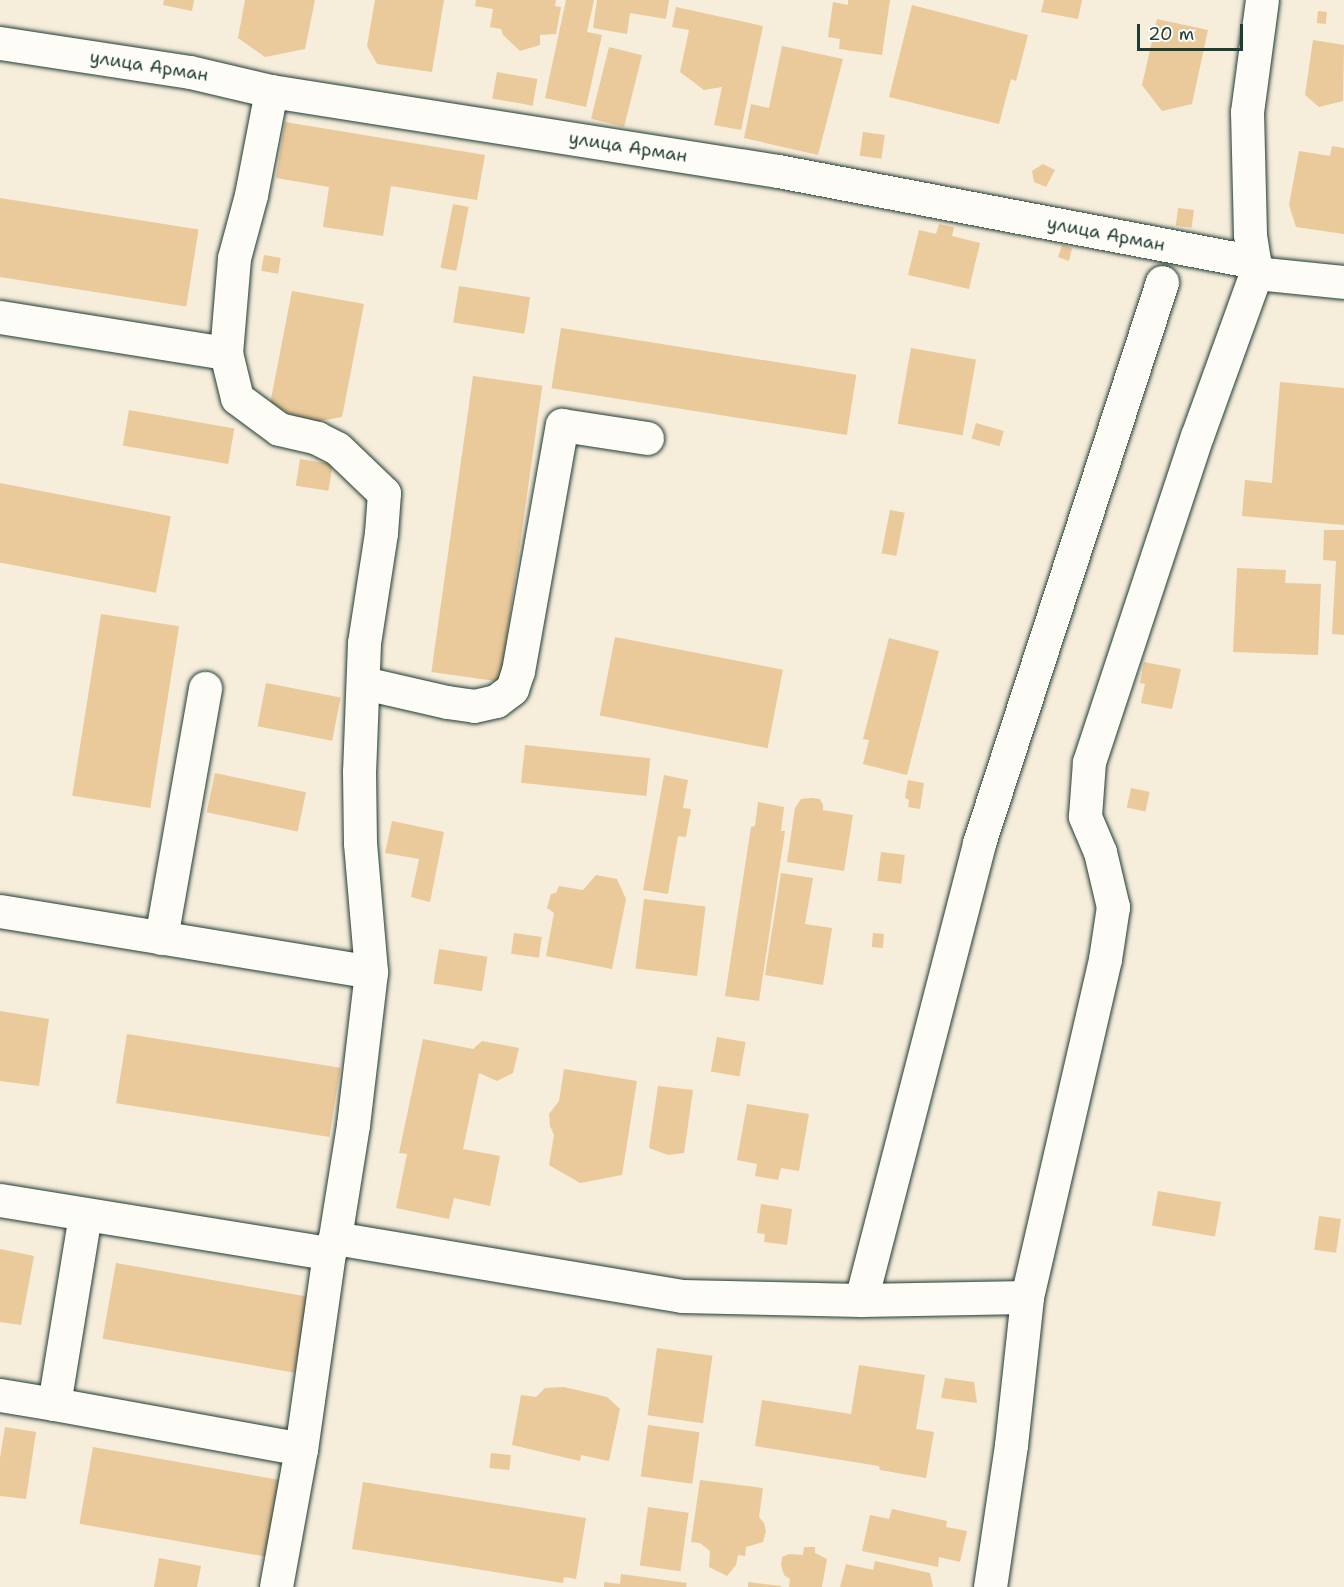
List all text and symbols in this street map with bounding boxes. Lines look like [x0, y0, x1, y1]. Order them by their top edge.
scale bar [1140, 12, 1246, 50]
text: 20 m [1148, 22, 1194, 46]
street label: улица Арман [88, 46, 210, 86]
street label: улица Арман [567, 127, 689, 167]
street label: улица Арман [1045, 212, 1167, 256]

